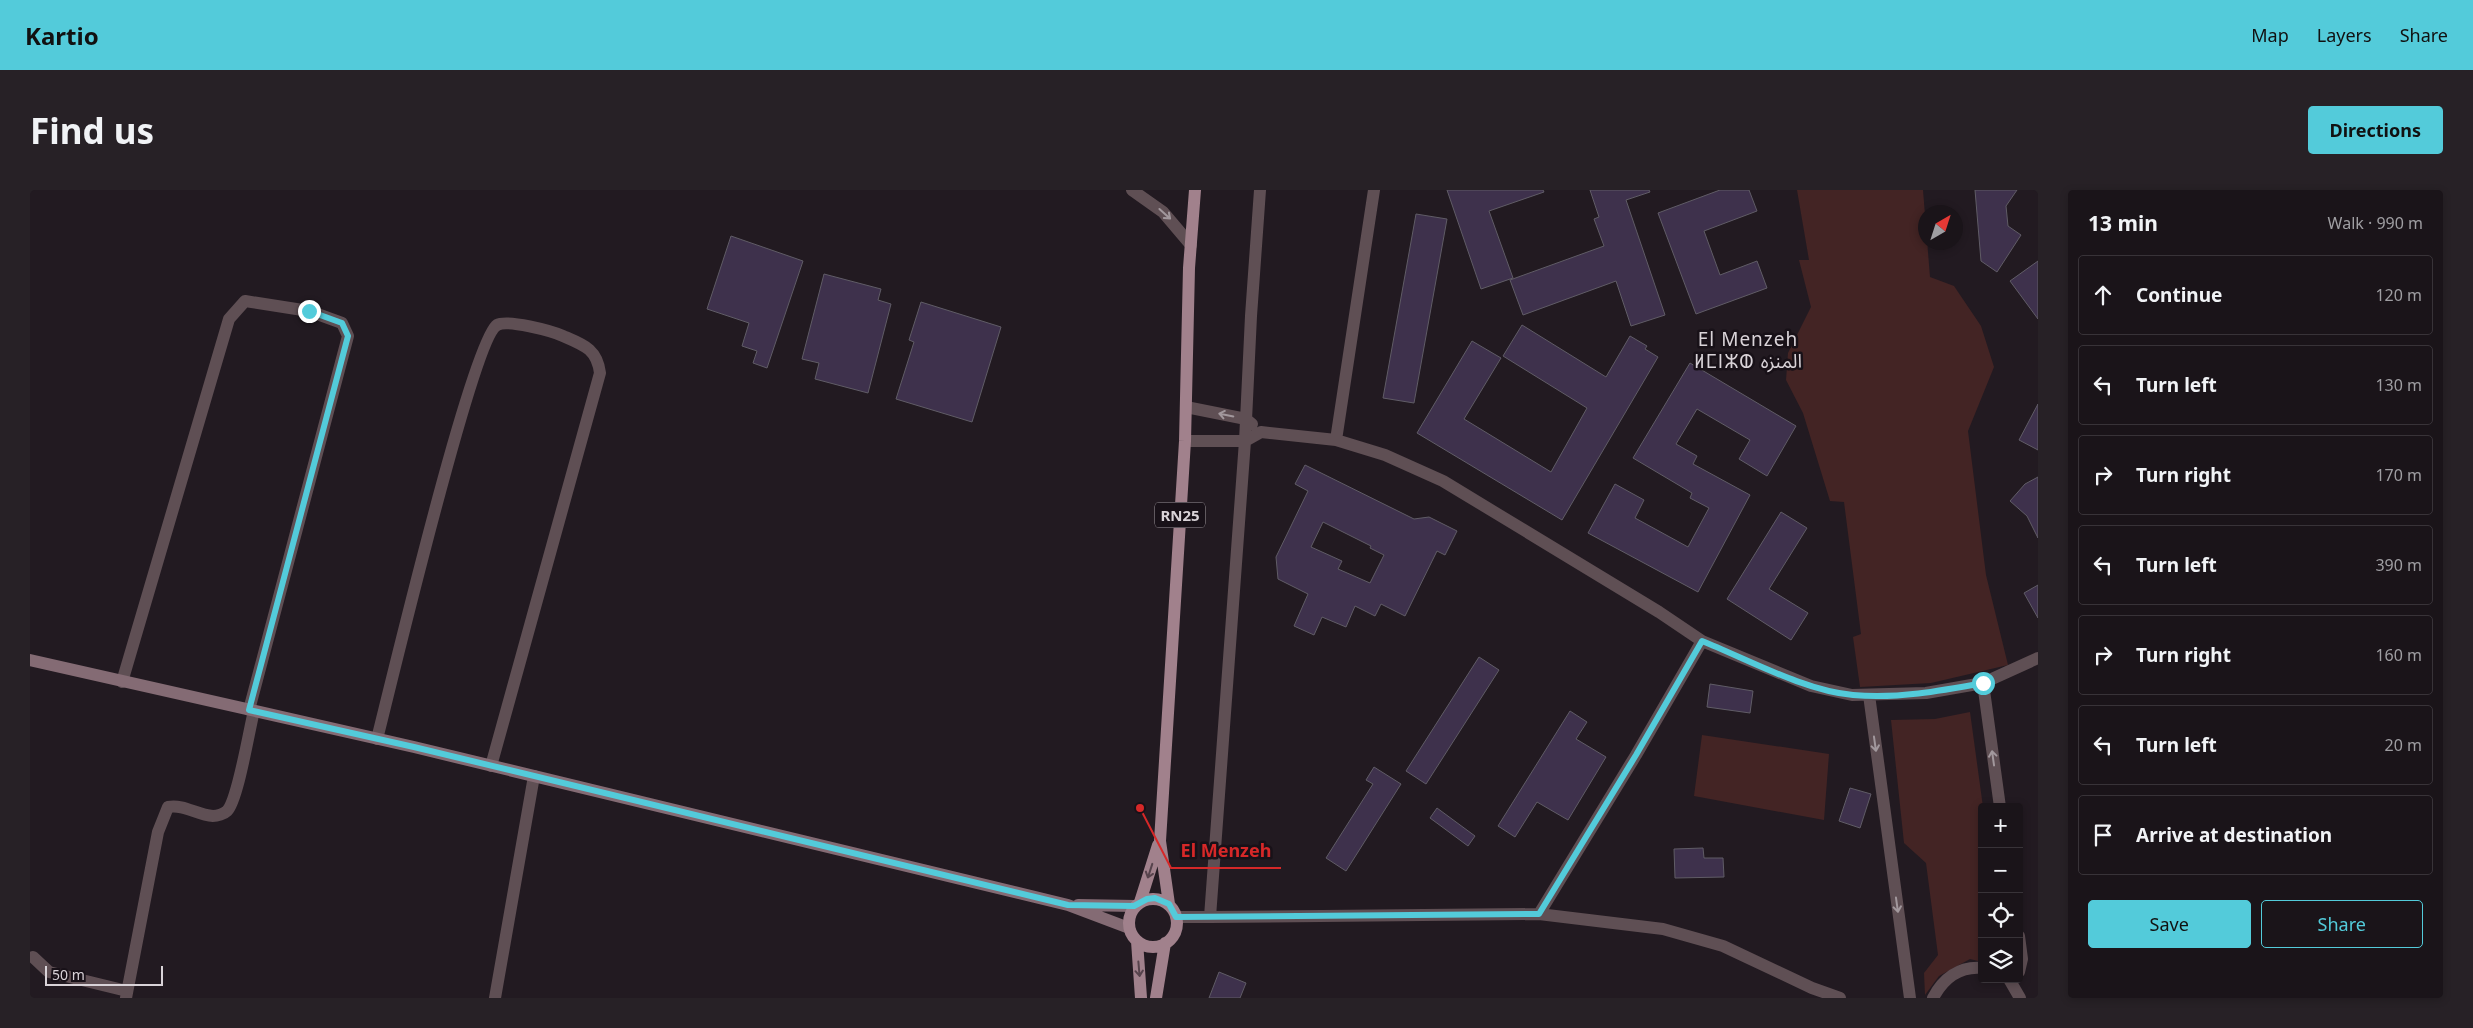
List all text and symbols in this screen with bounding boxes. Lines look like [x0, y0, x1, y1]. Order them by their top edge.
text: Kartio [25, 19, 99, 52]
text: Map [2251, 23, 2289, 47]
text: Layers [2317, 23, 2372, 47]
text: Share [2400, 23, 2448, 47]
button: Directions [2308, 106, 2443, 154]
text: Find us [30, 107, 154, 154]
north arrow [1918, 205, 1963, 250]
one-way arrow [1158, 208, 1171, 220]
text: 13 min [2088, 209, 2158, 237]
text: Walk · 990 m [2328, 212, 2423, 234]
icon: ahead [2089, 281, 2117, 309]
text: Continue [2136, 282, 2222, 308]
text: 120 m [2375, 284, 2422, 306]
route end [298, 300, 321, 323]
district label: El Menzeh ⵍⵎⵏⵣⵀ المنزه [1694, 326, 1802, 374]
icon: left [2089, 371, 2117, 399]
text: Turn left [2136, 372, 2217, 398]
text: 130 m [2375, 374, 2422, 396]
one-way arrow [1218, 409, 1234, 419]
icon: right [2089, 461, 2117, 489]
text: Turn right [2136, 462, 2231, 488]
text: 170 m [2375, 464, 2422, 486]
road number: RN25 [1155, 502, 1205, 528]
icon: left [2089, 551, 2117, 579]
text: Turn left [2136, 552, 2217, 578]
text: 390 m [2375, 554, 2422, 576]
icon: right [2089, 641, 2117, 669]
text: Turn right [2136, 642, 2231, 668]
text: 160 m [2375, 644, 2422, 666]
route start [1972, 672, 1995, 695]
icon: left [2089, 731, 2117, 759]
text: Turn left [2136, 732, 2217, 758]
text: 20 m [2385, 734, 2422, 756]
one-way arrow [1870, 735, 1880, 751]
one-way arrow [1988, 751, 1998, 767]
map controls [1978, 803, 2023, 983]
button: + [1978, 803, 2023, 848]
icon: arrive [2089, 821, 2117, 849]
text: Arrive at destination [2136, 822, 2332, 848]
callout: El Menzeh [1171, 835, 1281, 868]
text: El Menzeh [1181, 838, 1271, 862]
button: − [1978, 848, 2023, 893]
one-way arrow [1145, 863, 1154, 878]
button: locate [1978, 893, 2023, 938]
one-way arrow [1892, 896, 1902, 912]
button: Save [2088, 900, 2251, 948]
button: Share [2261, 900, 2423, 948]
button: layers [1978, 938, 2023, 983]
one-way arrow [1134, 961, 1144, 977]
scale bar [45, 963, 162, 986]
text: 50 m [52, 965, 85, 984]

